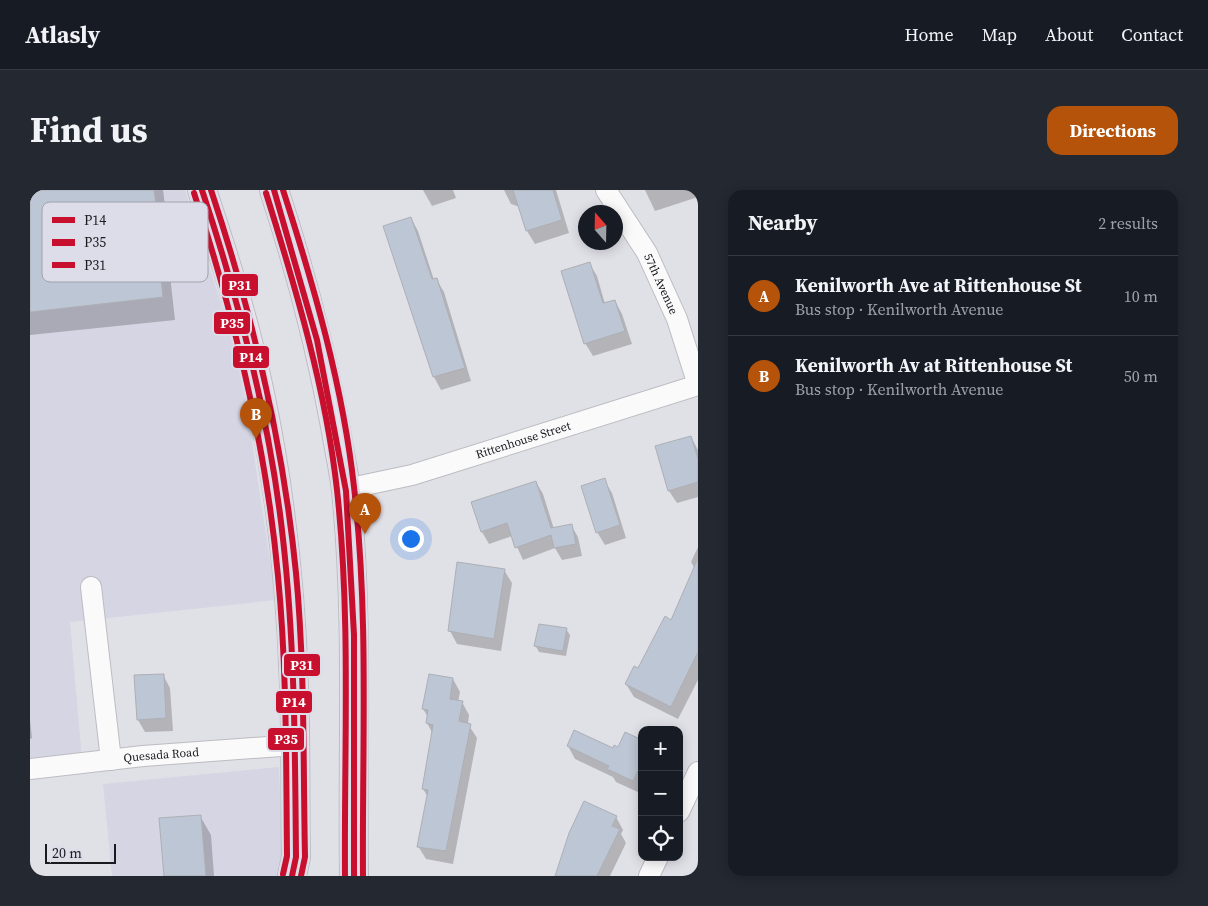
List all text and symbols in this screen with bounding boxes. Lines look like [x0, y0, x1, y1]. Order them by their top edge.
text: Atlasly [25, 18, 100, 51]
text: Home [905, 22, 954, 47]
text: Map [982, 22, 1017, 47]
text: About [1045, 22, 1093, 47]
text: Contact [1121, 22, 1183, 47]
text: Find us [30, 106, 148, 154]
button: Directions [1047, 106, 1178, 155]
legend [42, 202, 208, 282]
north arrow [578, 205, 623, 250]
text: Nearby [748, 208, 818, 237]
text: P14 [84, 210, 106, 230]
text: 2 results [1098, 212, 1158, 234]
text: P35 [84, 232, 106, 252]
street label: 57th Avenue [640, 251, 682, 317]
text: P31 [84, 255, 106, 275]
text: Kenilworth Ave at Rittenhouse St [795, 272, 1082, 298]
line badge: P31 [221, 273, 259, 297]
text: P31 [228, 275, 252, 295]
text: A [759, 285, 769, 307]
text: 10 m [1124, 285, 1158, 307]
text: Bus stop · Kenilworth Avenue [795, 298, 1004, 320]
line badge: P35 [213, 311, 251, 335]
text: P35 [220, 313, 244, 333]
line badge: P14 [232, 345, 270, 369]
text: P14 [239, 347, 263, 367]
text: Kenilworth Av at Rittenhouse St [795, 352, 1072, 378]
text: B [759, 365, 769, 387]
text: 50 m [1124, 365, 1158, 387]
text: Bus stop · Kenilworth Avenue [795, 378, 1004, 400]
pin: B [240, 398, 272, 439]
street label: Rittenhouse Street [474, 418, 573, 462]
pin: A [349, 493, 381, 534]
your location [398, 526, 424, 552]
line badge: P31 [283, 653, 321, 677]
text: P31 [290, 655, 314, 675]
line badge: P14 [275, 690, 313, 714]
text: P14 [282, 692, 306, 712]
map controls [638, 726, 683, 861]
button: + [638, 726, 683, 771]
line badge: P35 [267, 727, 305, 751]
text: P35 [274, 729, 298, 749]
street label: Quesada Road [123, 744, 200, 766]
button: − [638, 771, 683, 816]
button: locate [638, 816, 683, 861]
scale bar [45, 841, 116, 864]
text: 20 m [52, 843, 82, 863]

